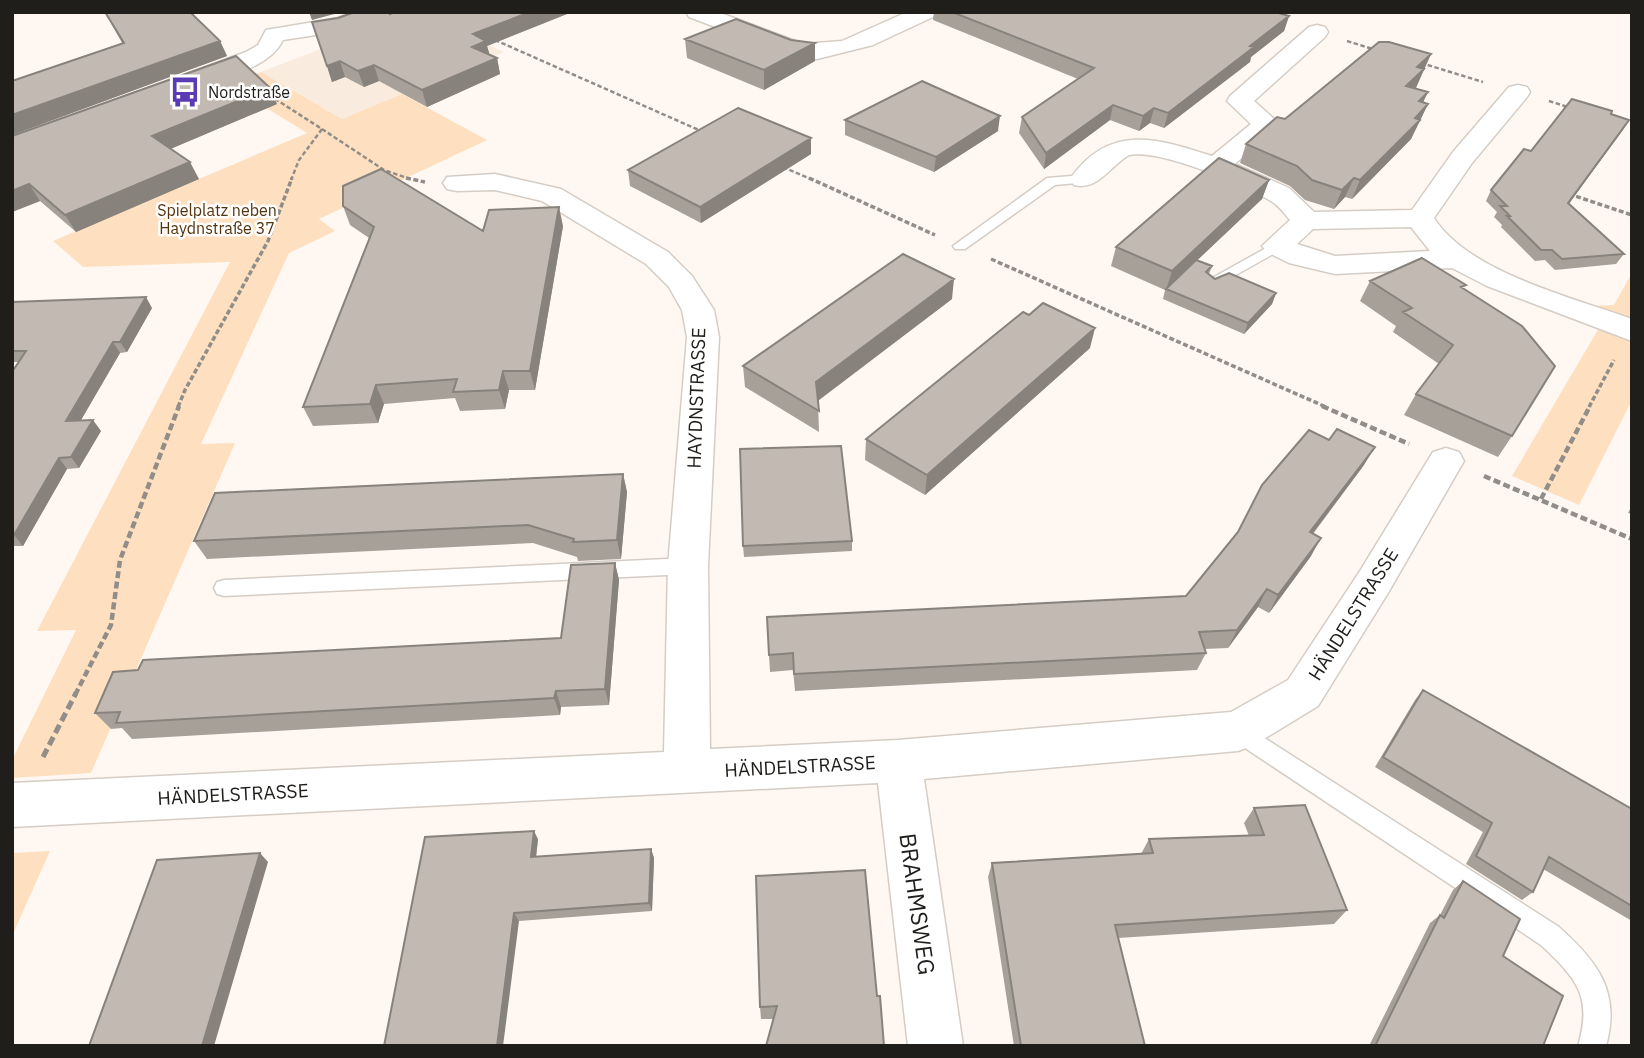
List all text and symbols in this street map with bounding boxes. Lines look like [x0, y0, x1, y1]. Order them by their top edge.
bus stop icon: Nordstraße [168, 75, 202, 109]
place label: Nordstraße [208, 82, 290, 102]
park label: Spielplatz neben Haydnstraße 37 [157, 200, 277, 238]
street label: HAYDNSTRASSE [682, 327, 710, 469]
street label: HÄNDELSTRASSE [1303, 543, 1403, 685]
street label: HÄNDELSTRASSE [724, 750, 876, 782]
street label: HÄNDELSTRASSE [157, 778, 309, 810]
street label: BRAHMSWEG [893, 831, 943, 977]

